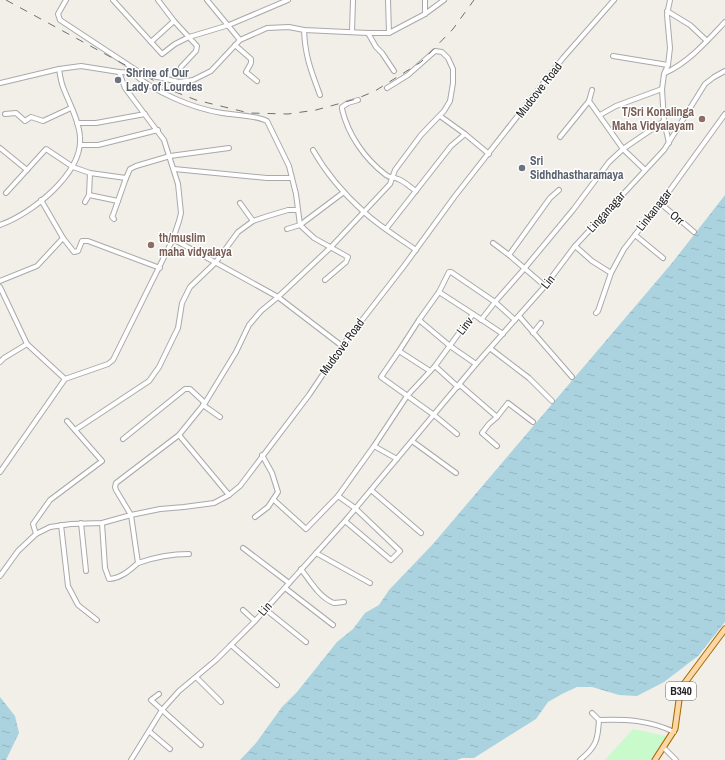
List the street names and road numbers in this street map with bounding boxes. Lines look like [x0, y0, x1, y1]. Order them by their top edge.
street label: Mudcove Road [512, 59, 566, 121]
street label: Linkanagar [633, 185, 676, 234]
street label: Linganagar [583, 188, 629, 236]
street label: Orr [666, 207, 688, 229]
street label: Lin [537, 272, 559, 292]
street label: Linv [453, 314, 477, 338]
street label: Mudcove Road [316, 316, 368, 378]
street label: Lin [254, 599, 276, 619]
road number: B340 [666, 682, 696, 700]

